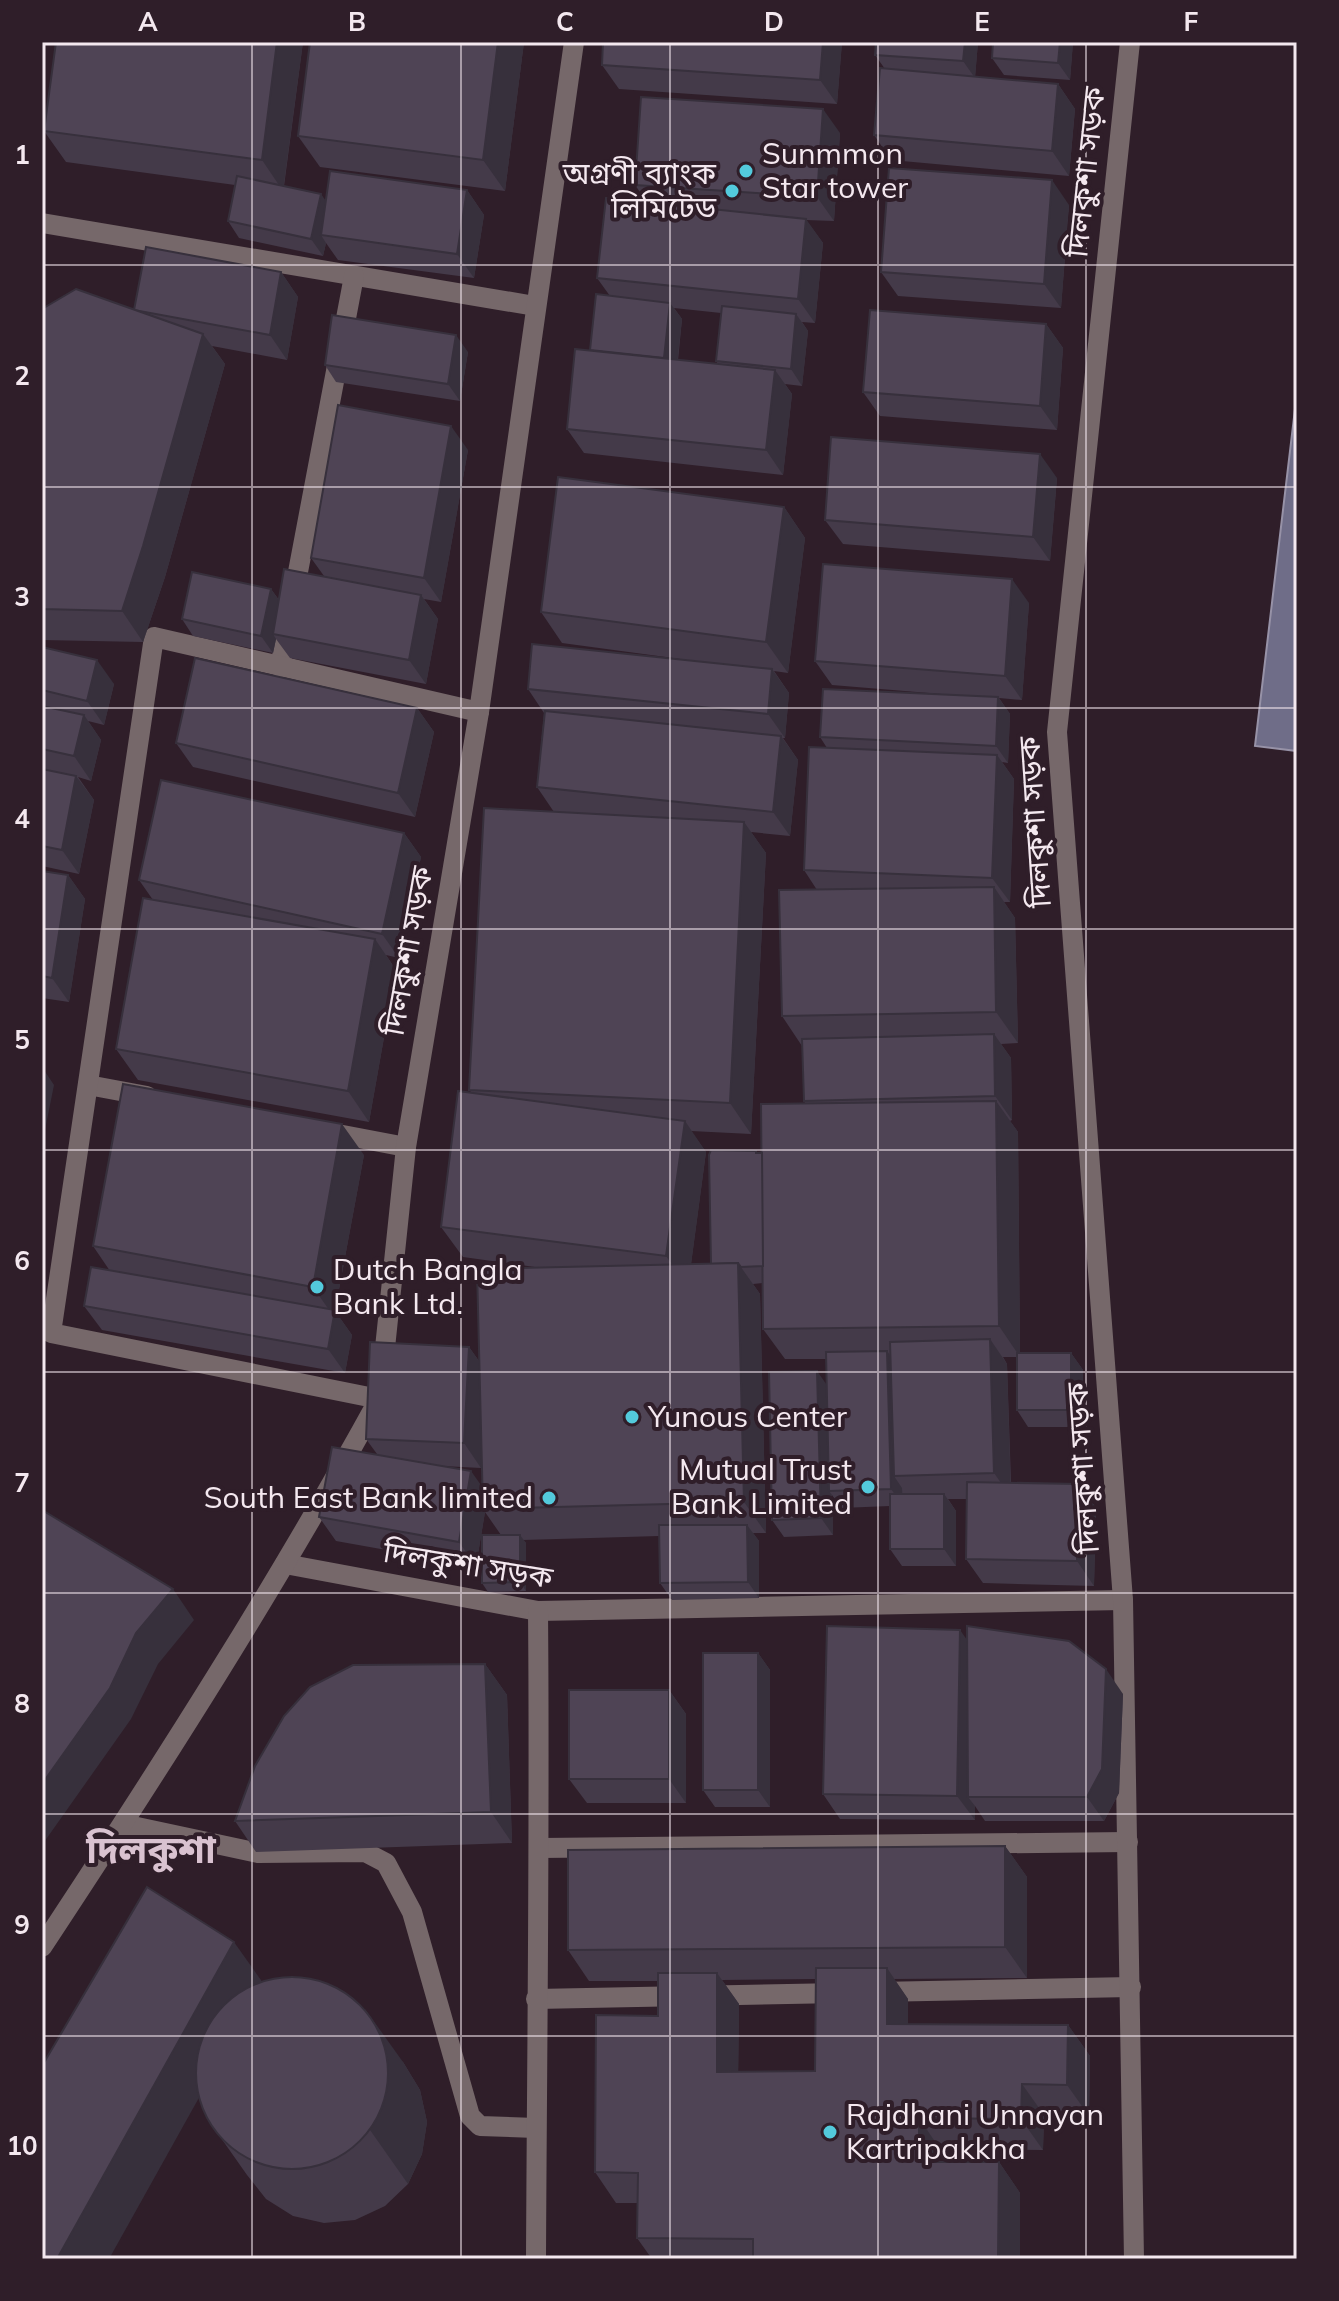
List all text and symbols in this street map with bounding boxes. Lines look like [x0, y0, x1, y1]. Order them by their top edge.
text: A [138, 5, 158, 38]
text: B [348, 5, 366, 38]
text: C [556, 5, 574, 38]
text: D [764, 5, 784, 38]
text: E [974, 5, 990, 38]
text: F [1184, 5, 1199, 38]
street label: দিলকুশা সড়ক [1057, 84, 1113, 260]
place label: Sunmmon Star tower [762, 134, 908, 206]
text: 1 [14, 138, 30, 171]
place label: অগ্রণী ব্যাংক লিমিটেড [562, 154, 717, 226]
marker: Sunmmon Star tower [737, 162, 755, 180]
marker: অগ্রণী ব্যাংক লিমিটেড [723, 182, 741, 200]
text: 2 [14, 359, 30, 392]
text: 3 [14, 580, 30, 613]
street label: দিলকুশা সড়ক [1009, 735, 1059, 910]
text: 4 [14, 802, 30, 835]
street label: দিলকুশা সড়ক [373, 862, 441, 1039]
text: 5 [14, 1023, 30, 1056]
text: 6 [14, 1244, 30, 1277]
place label: Dutch Bangla Bank Ltd. [333, 1250, 523, 1322]
marker: Dutch Bangla Bank Ltd. [308, 1278, 326, 1296]
street label: দিলকুশা সড়ক [1057, 1381, 1107, 1556]
place label: Yunous Center [647, 1397, 847, 1435]
marker: Yunous Center [623, 1408, 641, 1426]
place label: Mutual Trust Bank Limited [671, 1450, 852, 1522]
text: 7 [14, 1466, 30, 1499]
place label: South East Bank limited [204, 1478, 533, 1516]
marker: Mutual Trust Bank Limited [859, 1478, 877, 1496]
marker: South East Bank limited [540, 1489, 558, 1507]
street label: দিলকুশা সড়ক [380, 1532, 556, 1596]
text: 8 [14, 1687, 30, 1720]
district label: দিলকুশা [85, 1825, 217, 1873]
text: 9 [14, 1908, 30, 1941]
place label: Rajdhani Unnayan Kartripakkha [846, 2095, 1104, 2167]
marker: Rajdhani Unnayan Kartripakkha [821, 2123, 839, 2141]
text: 10 [6, 2129, 38, 2162]

